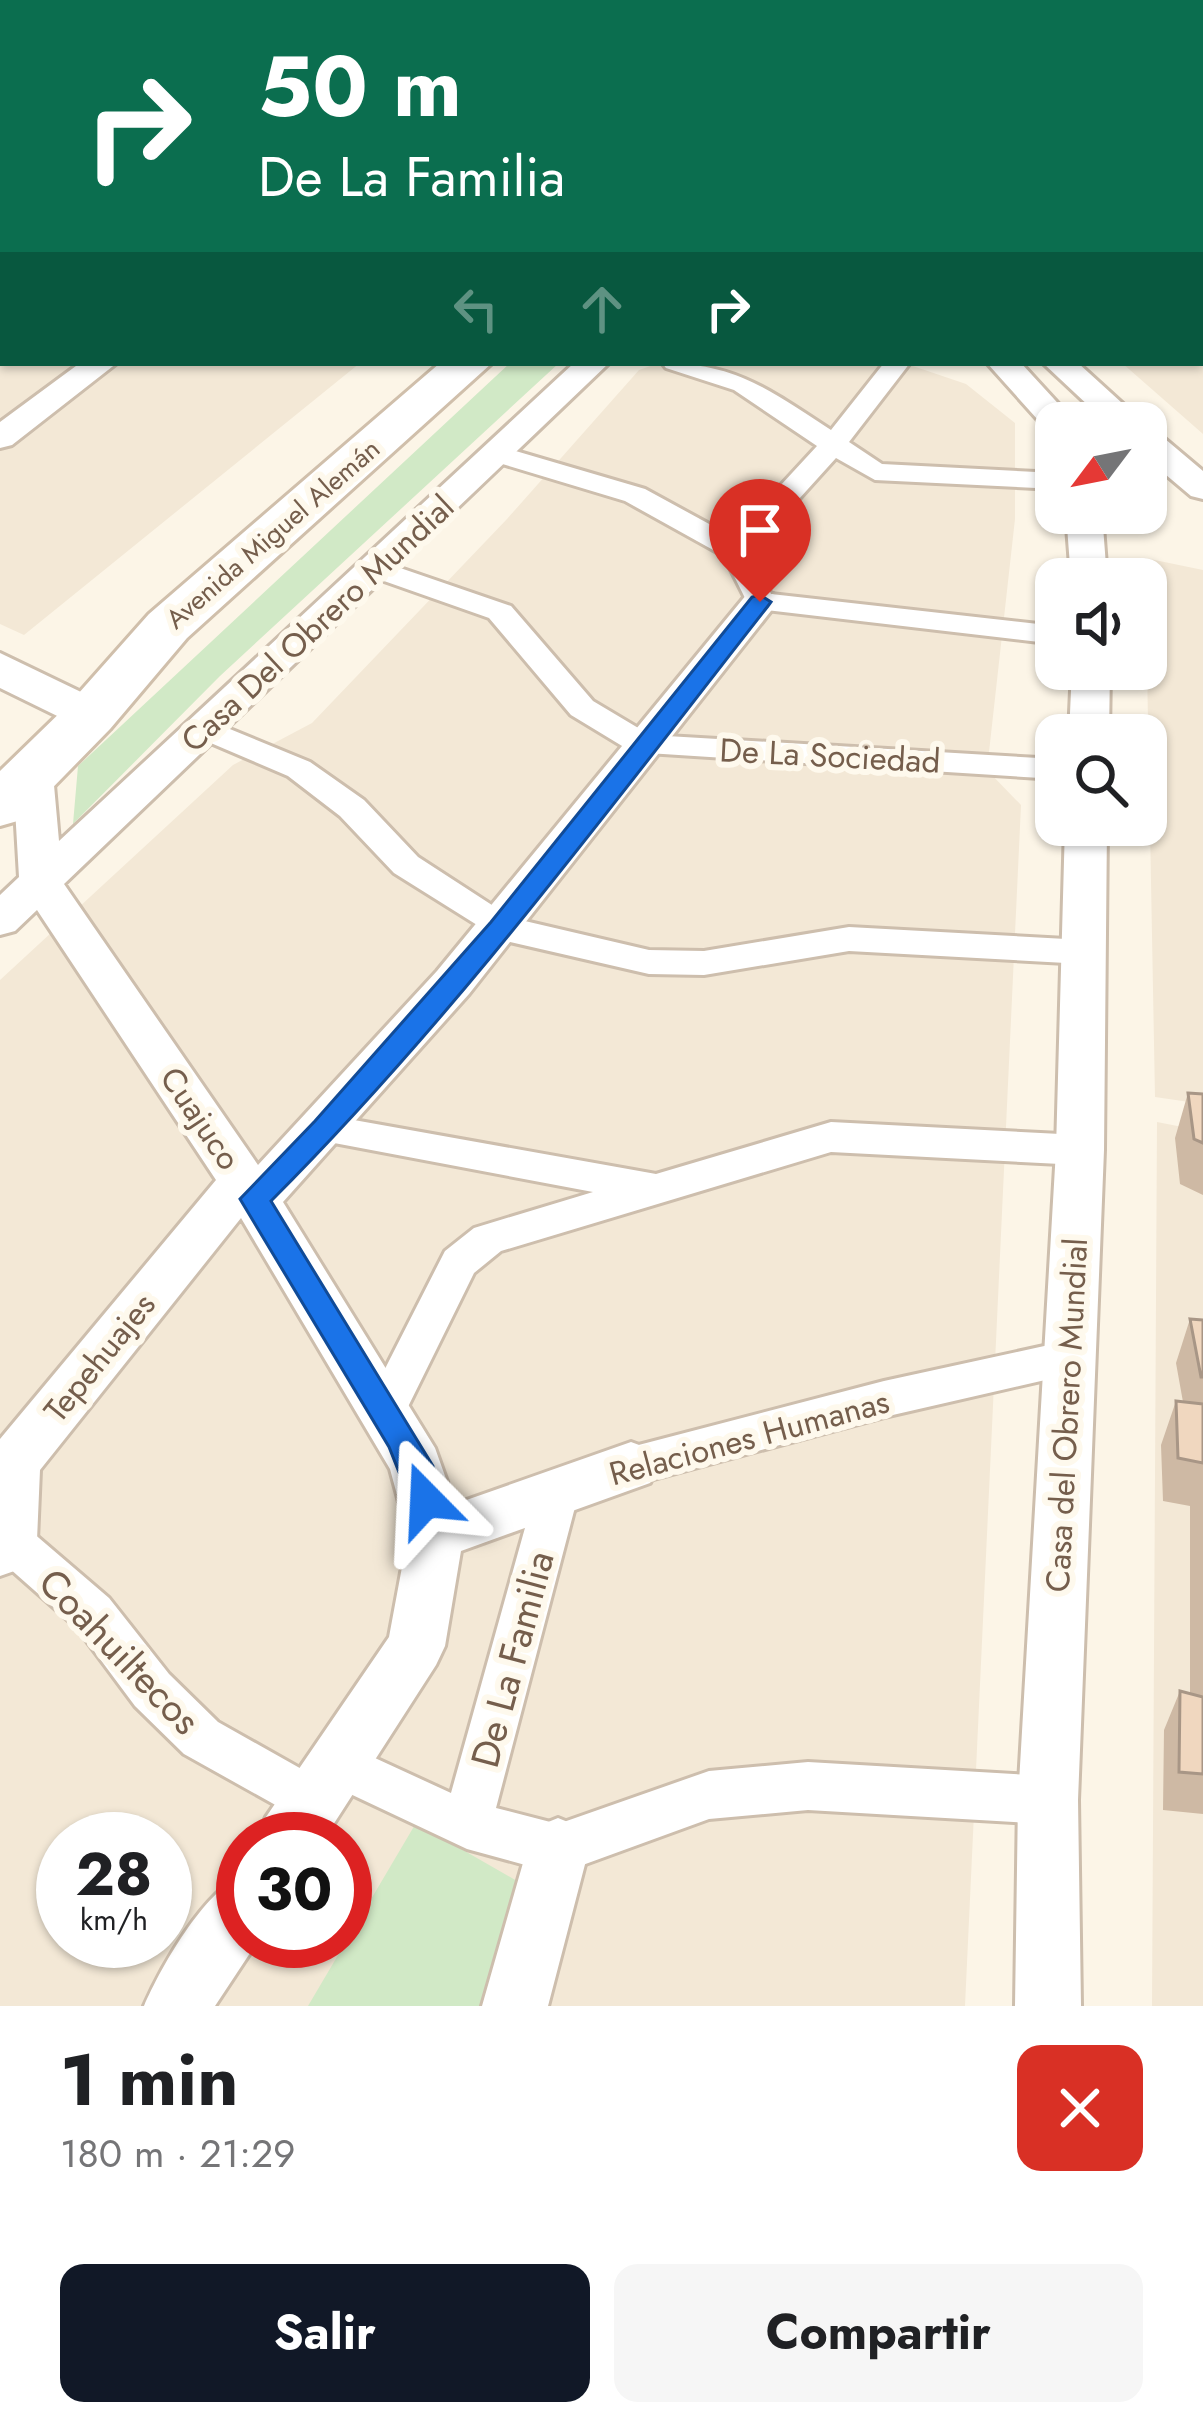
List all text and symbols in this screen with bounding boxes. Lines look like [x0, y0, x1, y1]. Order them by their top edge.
text: 50 m [258, 26, 462, 148]
icon: right [60, 48, 216, 204]
text: De La Familia [258, 138, 565, 216]
icon: left [443, 276, 509, 342]
icon: ahead [569, 276, 635, 342]
icon: right [695, 276, 761, 342]
north arrow [1035, 402, 1167, 534]
map controls [1035, 402, 1167, 846]
street label: Avenida Miguel Alemán [157, 430, 388, 638]
pin [709, 479, 811, 602]
street label: Casa Del Obrero Mundial [170, 484, 464, 763]
icon: arrive [727, 497, 793, 563]
button: sound [1035, 558, 1167, 690]
button: search [1035, 714, 1167, 846]
street label: De La Sociedad [718, 726, 942, 785]
street label: Cuajuco [149, 1057, 252, 1179]
street label: Casa del Obrero Mundial [1034, 1237, 1099, 1593]
street label: Tepehuajes [33, 1283, 166, 1432]
street label: Relaciones Humanas [604, 1378, 894, 1497]
position arrow [363, 1437, 489, 1563]
street label: De La Familia [456, 1545, 569, 1774]
street label: Coahuiltecos [26, 1555, 214, 1747]
speed limit sign: 30 [216, 1812, 372, 1968]
text: 28 [76, 1831, 152, 1918]
text: km/h [80, 1898, 148, 1941]
text: 1 min [60, 2028, 239, 2132]
button: close [1017, 2045, 1143, 2171]
text: 180 m · 21:29 [60, 2125, 296, 2182]
button: Salir [60, 2264, 590, 2402]
button: Compartir [614, 2264, 1143, 2402]

